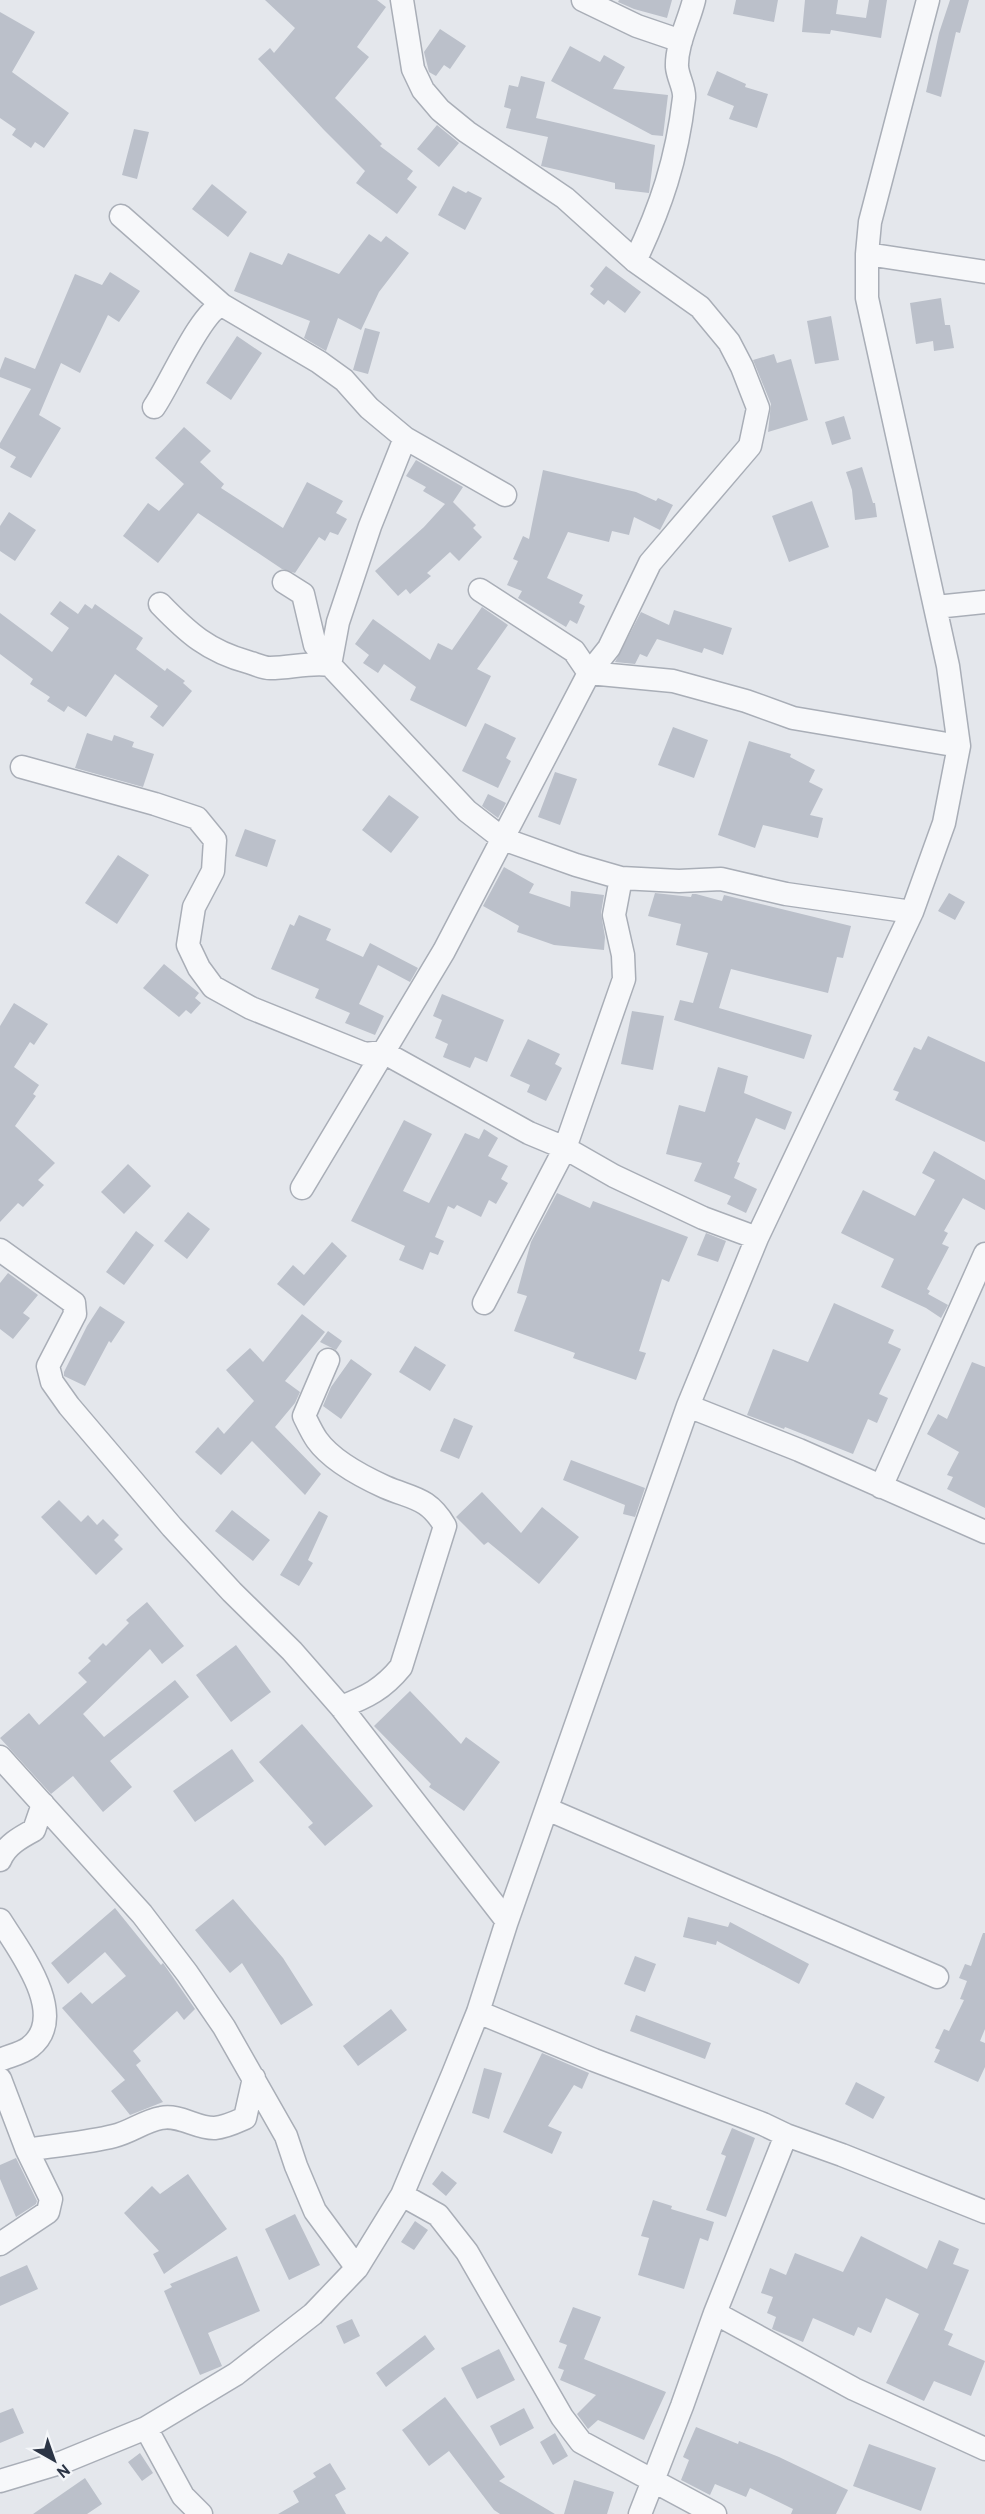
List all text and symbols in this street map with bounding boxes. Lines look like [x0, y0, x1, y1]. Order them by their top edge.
north arrow [24, 2430, 84, 2490]
text: N [52, 2459, 73, 2481]

